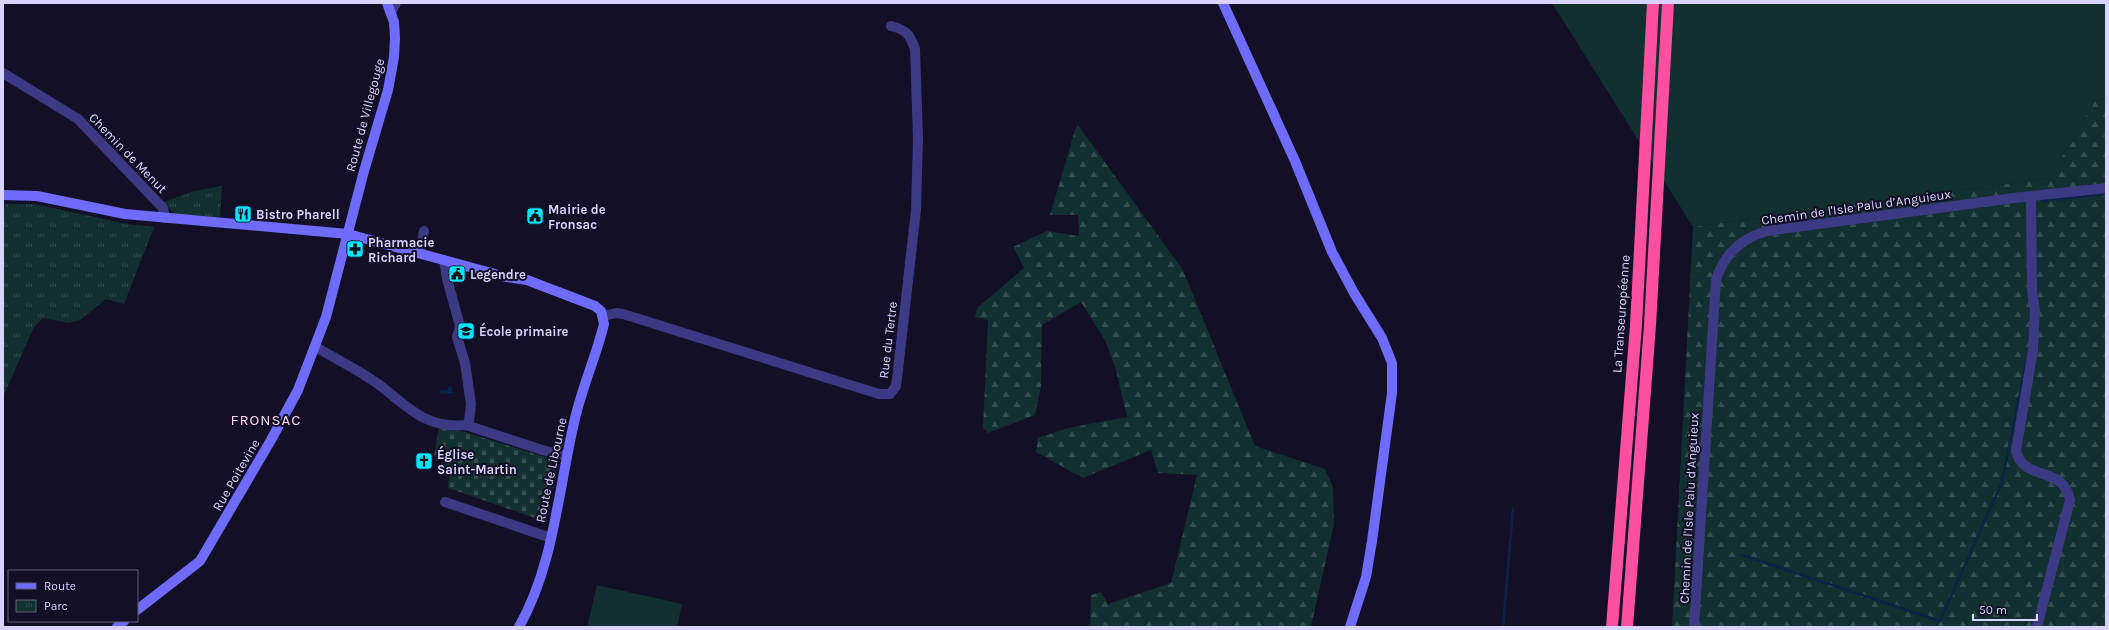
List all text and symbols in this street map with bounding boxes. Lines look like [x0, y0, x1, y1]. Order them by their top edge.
street label: Route de Villegouge [343, 56, 387, 173]
street label: Chemin de Menut [86, 110, 170, 196]
street label: Chemin de l'Isle Palu d’Anguieux [1760, 186, 1952, 228]
place label: Mairie de Fronsac [548, 202, 606, 232]
restaurant icon: Bistro Pharell [233, 204, 253, 224]
public building icon: Mairie de Fronsac [525, 206, 545, 226]
place label: Bistro Pharell [256, 207, 340, 222]
place label: Pharmacie Richard [368, 235, 434, 265]
pharmacy icon: Pharmacie Richard [345, 239, 365, 259]
street label: La Transeuropéenne [1609, 254, 1633, 373]
public building icon: Legendre [447, 264, 467, 284]
place label: Legendre [470, 267, 526, 282]
street label: Rue du Tertre [876, 300, 900, 379]
school or university icon: École primaire [456, 321, 476, 341]
place label: École primaire [479, 322, 569, 339]
district label: FRONSAC [231, 411, 301, 429]
street label: Chemin de l'Isle Palu d’Anguieux [1677, 412, 1702, 604]
street label: Route de Libourne [533, 416, 570, 524]
street label: Rue Poitevine [209, 436, 263, 514]
place label: Église Saint-Martin [437, 445, 517, 477]
church icon: Église Saint-Martin [414, 451, 434, 471]
legend [8, 570, 138, 622]
text: Route [44, 579, 76, 593]
scale bar [1973, 596, 2037, 622]
text: Parc [44, 599, 68, 613]
text: 50 m [1979, 603, 2007, 617]

